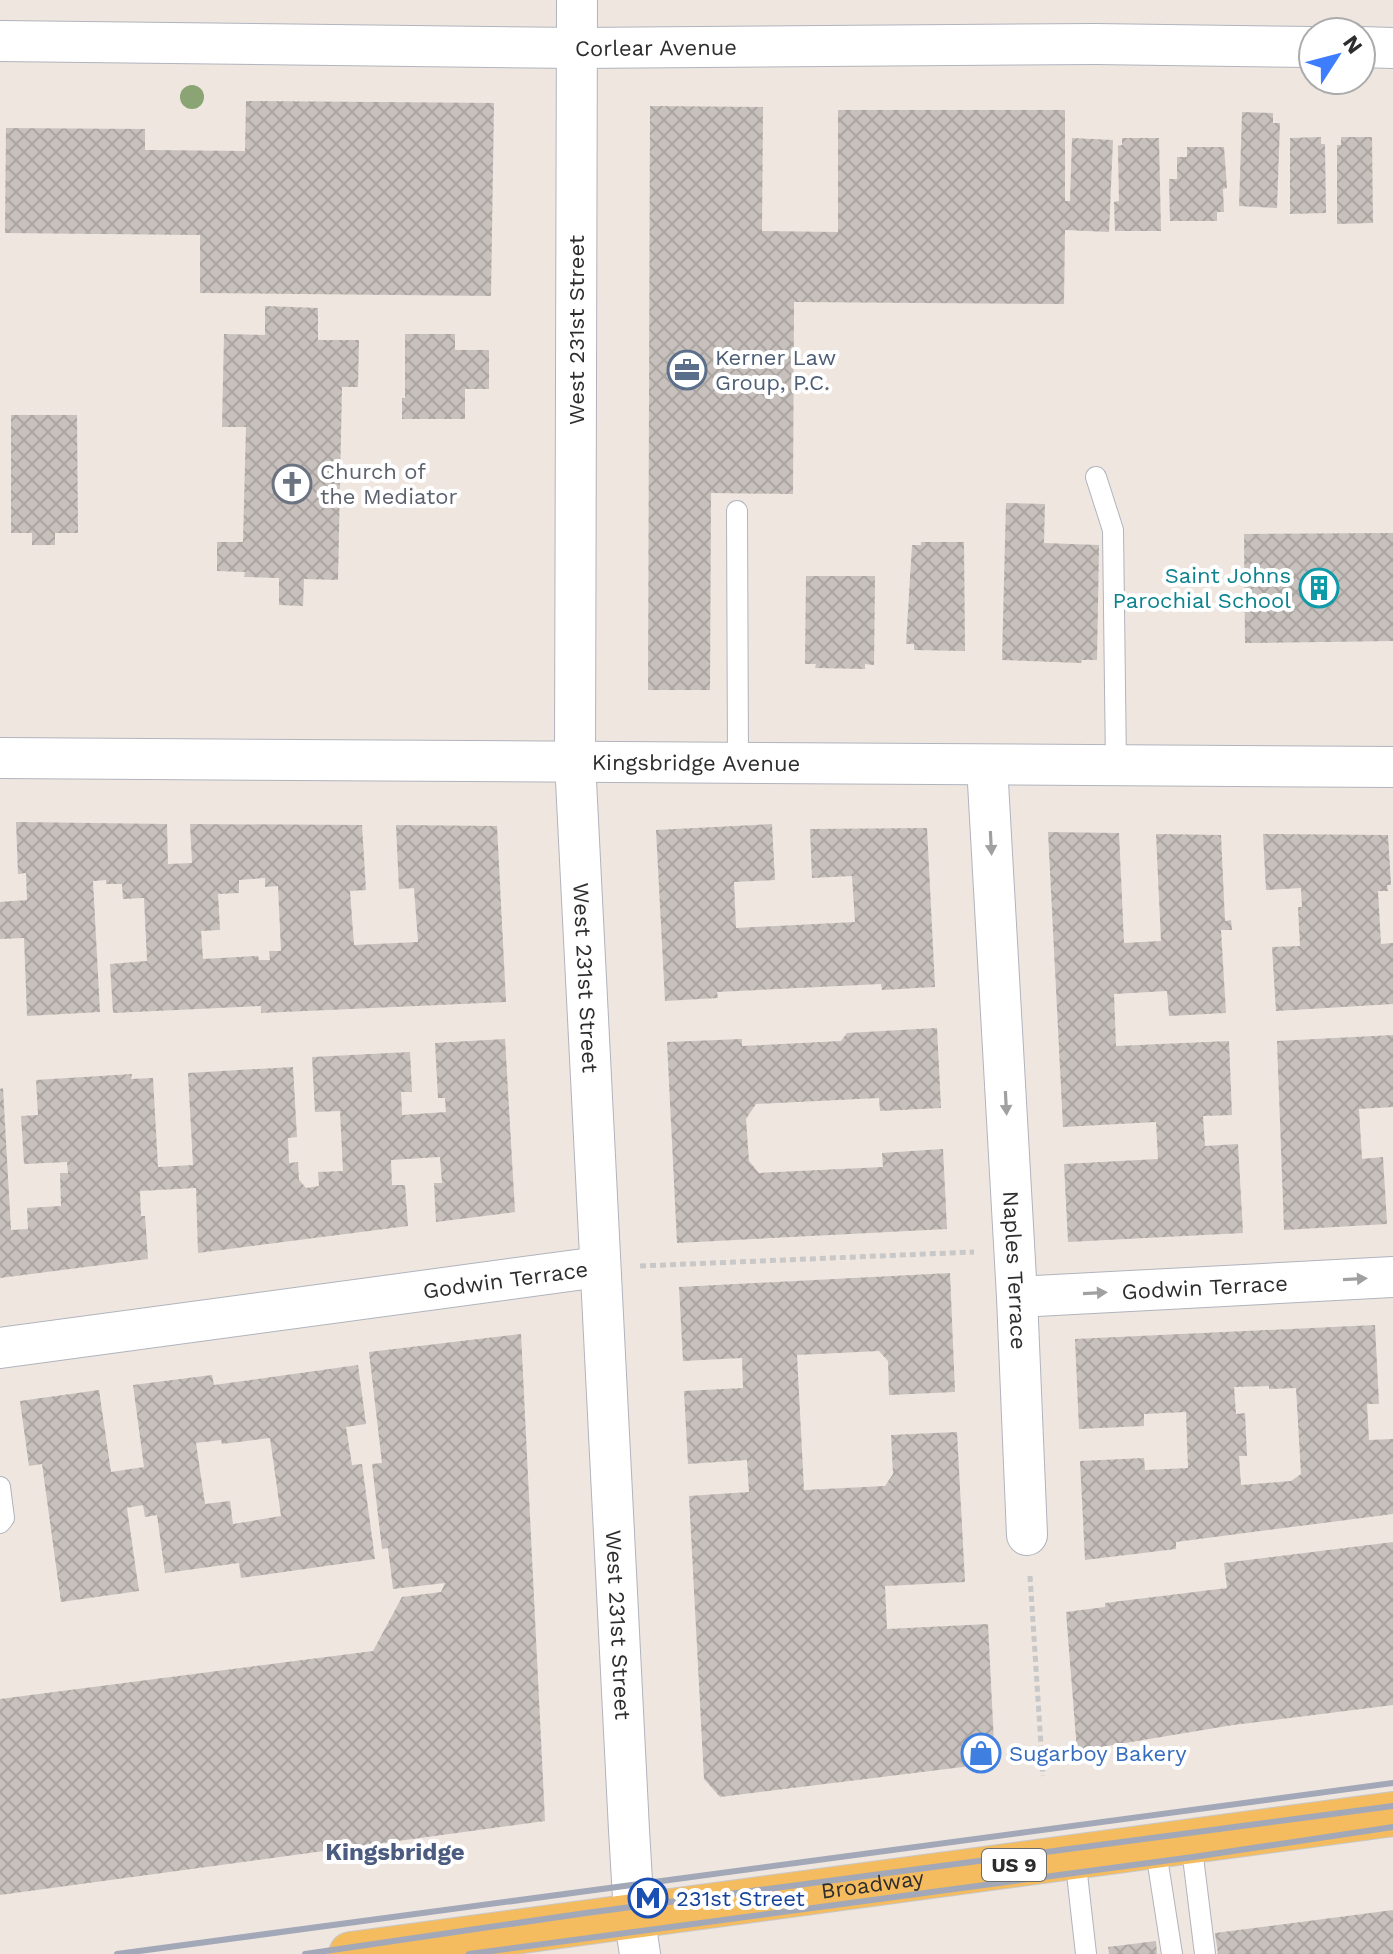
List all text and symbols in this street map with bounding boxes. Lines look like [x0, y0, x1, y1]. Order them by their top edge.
north arrow [1297, 16, 1377, 96]
text: N [1338, 31, 1368, 58]
street label: Corlear Avenue [575, 34, 737, 61]
street label: West 231st Street [564, 235, 589, 425]
place label: Kerner Law Group, P.C. [715, 345, 836, 395]
office icon: Kerner Law Group, P.C. [666, 349, 708, 391]
place label: Church of the Mediator [320, 459, 457, 509]
church icon: Church of the Mediator [271, 463, 313, 505]
place label: Saint Johns Parochial School [1112, 563, 1291, 613]
building icon: Saint Johns Parochial School [1298, 567, 1340, 609]
street label: Kingsbridge Avenue [592, 749, 800, 776]
one-way arrow [985, 831, 998, 856]
street label: West 231st Street [569, 882, 603, 1073]
one-way arrow [1000, 1091, 1013, 1116]
street label: Naples Terrace [999, 1190, 1032, 1350]
street label: Godwin Terrace [421, 1256, 590, 1303]
street label: Godwin Terrace [1121, 1270, 1289, 1304]
one-way arrow [1343, 1272, 1368, 1285]
one-way arrow [1083, 1286, 1108, 1299]
street label: West 231st Street [601, 1529, 636, 1721]
shop icon: Sugarboy Bakery [960, 1732, 1002, 1774]
place label: Sugarboy Bakery [1009, 1741, 1187, 1766]
district label: Kingsbridge [325, 1838, 465, 1866]
road number: US 9 [982, 1849, 1046, 1881]
street label: Broadway [819, 1865, 926, 1903]
metro station icon: 231st Street [627, 1877, 669, 1919]
place label: 231st Street [676, 1886, 805, 1911]

